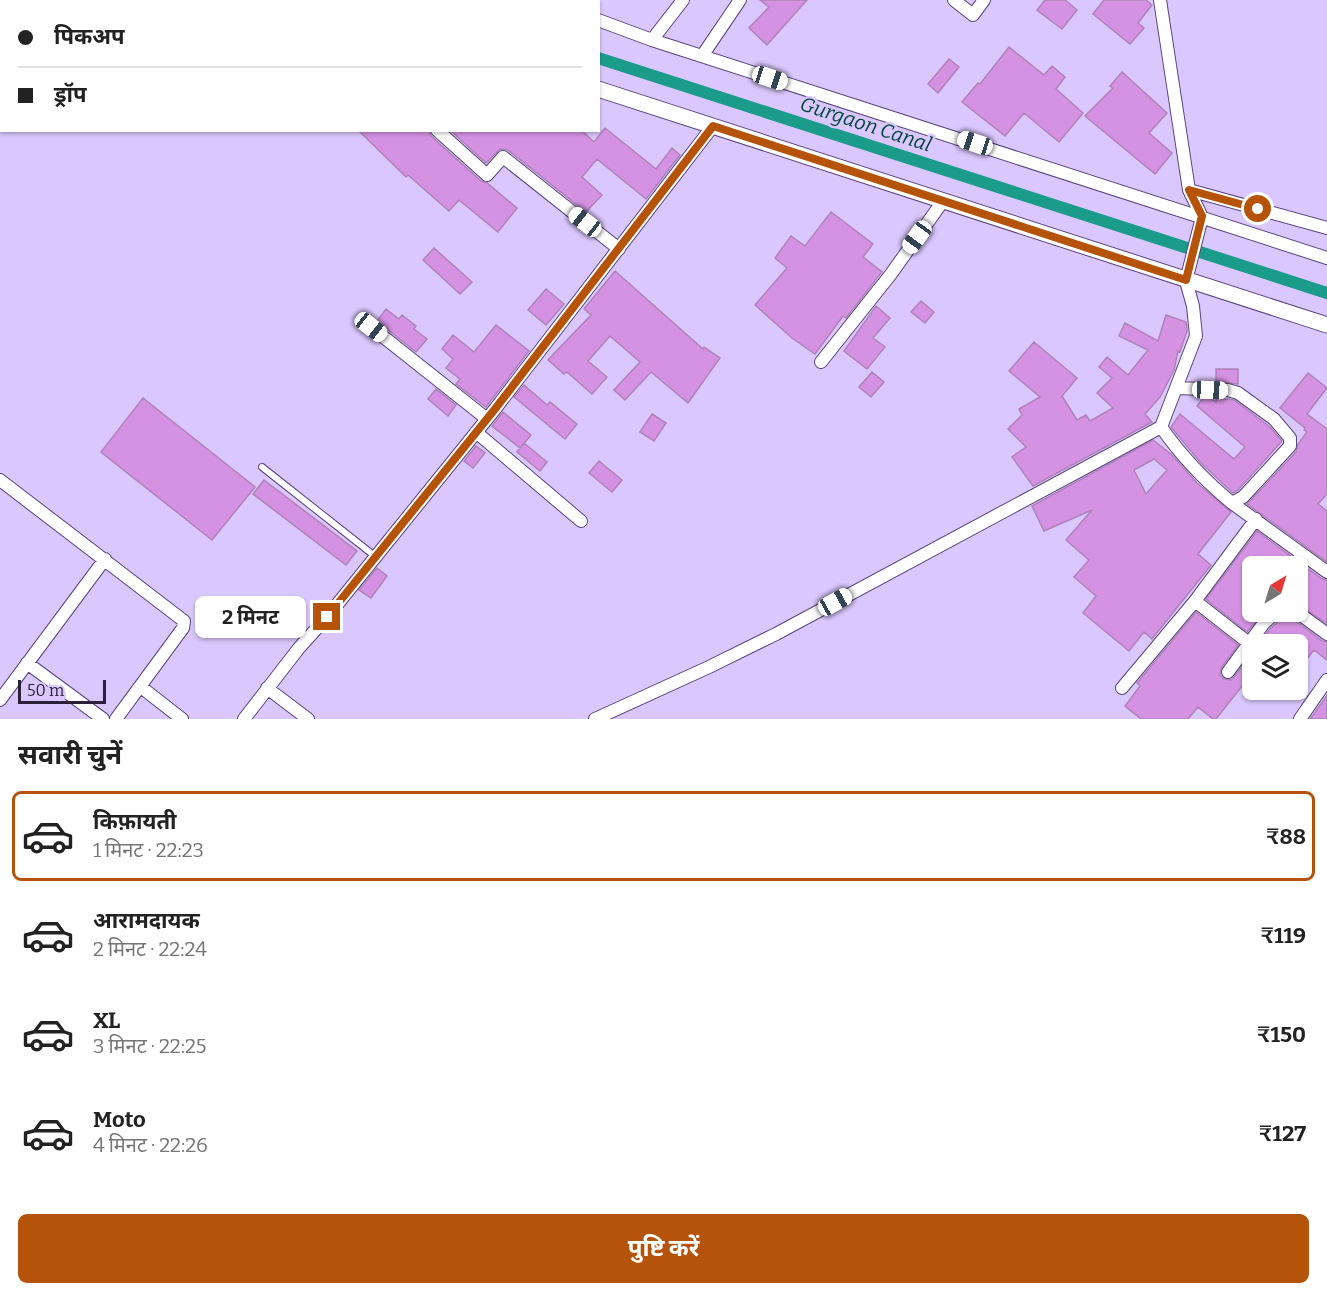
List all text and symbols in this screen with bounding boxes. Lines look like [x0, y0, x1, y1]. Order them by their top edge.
text: पिकअप [54, 23, 125, 50]
car [750, 64, 790, 92]
text: ड्रॉप [54, 81, 87, 108]
water label: Gurgaon Canal [797, 91, 935, 157]
car [955, 129, 995, 157]
route start [1244, 195, 1271, 222]
car [565, 204, 605, 240]
car [899, 217, 935, 257]
car [351, 309, 391, 345]
car [1192, 380, 1228, 400]
north arrow [1242, 556, 1308, 622]
map controls [1242, 556, 1308, 700]
car [815, 585, 855, 619]
callout: 2 मिनट [195, 596, 306, 638]
route end [313, 603, 340, 630]
text: 2 मिनट [222, 605, 279, 629]
button: layers [1242, 634, 1308, 700]
scale bar [18, 677, 106, 704]
text: 50 m [27, 681, 64, 700]
text: सवारी चुनें [18, 739, 122, 771]
text: किफ़ायती [93, 808, 177, 835]
icon: car [21, 809, 75, 863]
text: ₹88 [1266, 823, 1306, 850]
text: 1 मिनट · 22:23 [93, 838, 204, 862]
text: आरामदायक [93, 907, 200, 934]
icon: car [21, 908, 75, 962]
text: ₹119 [1260, 922, 1306, 949]
text: 2 मिनट · 22:24 [93, 937, 207, 961]
icon: car [21, 1007, 75, 1061]
text: XL [93, 1007, 120, 1034]
text: ₹150 [1257, 1021, 1306, 1048]
text: 3 मिनट · 22:25 [93, 1034, 206, 1058]
icon: car [21, 1106, 75, 1160]
text: Moto [93, 1106, 146, 1133]
text: ₹127 [1259, 1120, 1306, 1147]
text: 4 मिनट · 22:26 [93, 1133, 208, 1157]
button: पुष्टि करें [18, 1214, 1309, 1283]

